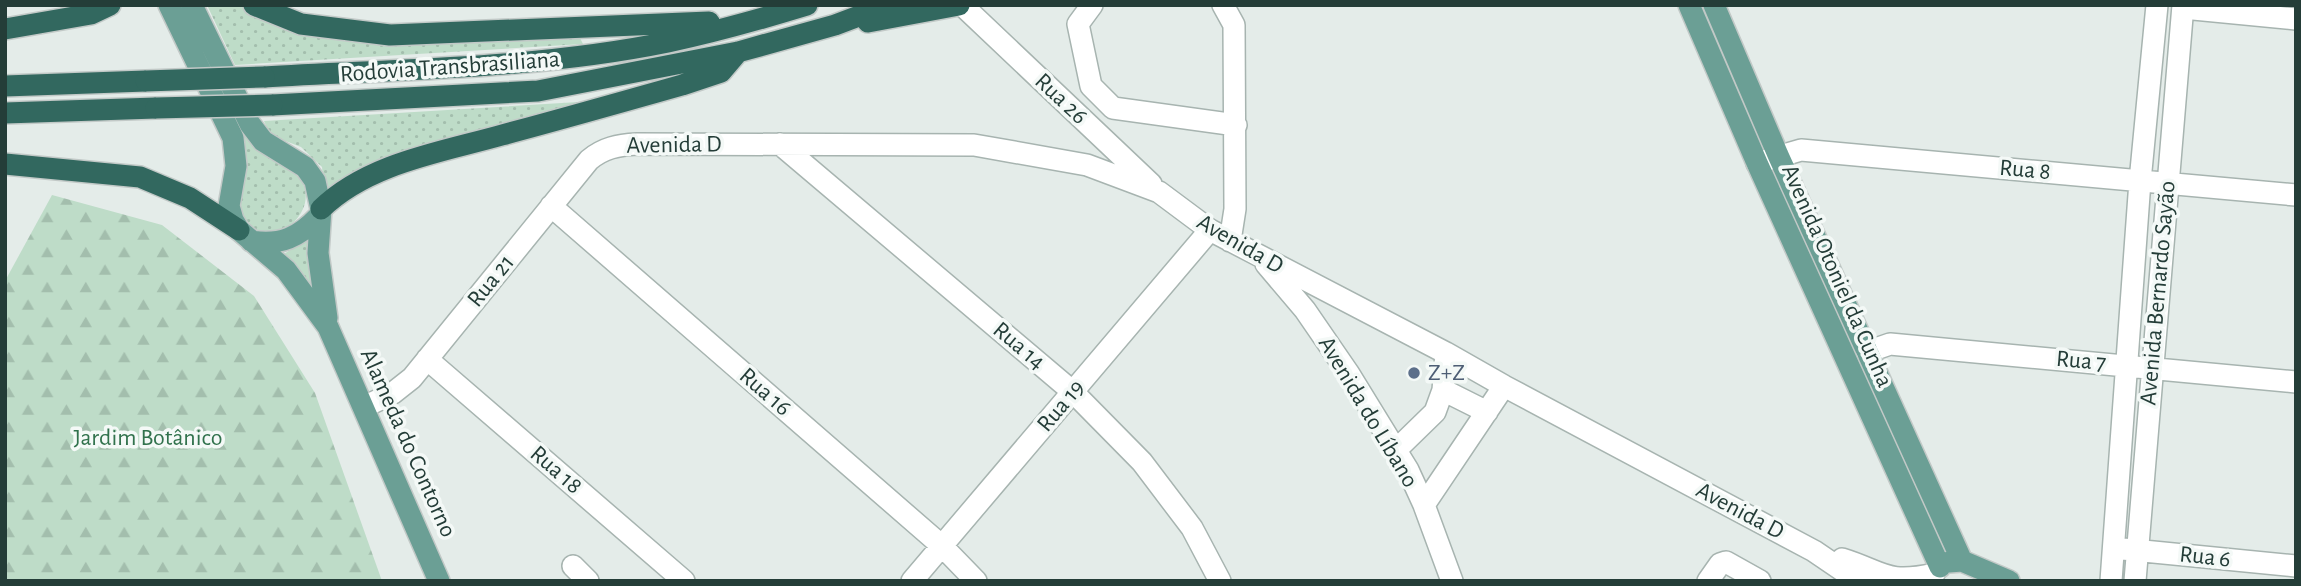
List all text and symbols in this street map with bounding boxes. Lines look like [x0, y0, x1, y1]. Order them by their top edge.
street label: Rodovia Transbrasiliana [339, 47, 561, 87]
street label: Rua 26 [1030, 69, 1092, 129]
street label: Avenida D [626, 132, 722, 158]
street label: Rua 8 [1998, 156, 2052, 184]
street label: Avenida Otoniel da Cunha [1777, 161, 1897, 391]
street label: Avenida Bernardo Sayão [2136, 180, 2180, 406]
street label: Avenida D [1193, 210, 1287, 278]
street label: Rua 21 [463, 250, 519, 312]
street label: Rua 14 [988, 318, 1050, 374]
street label: Avenida do Líbano [1314, 332, 1422, 492]
street label: Alameda do Contorno [356, 345, 460, 541]
street label: Rua 7 [2055, 347, 2107, 375]
place label: Z+Z [1428, 361, 1465, 385]
street label: Rua 16 [735, 363, 795, 421]
marker: Z+Z [1406, 365, 1422, 381]
street label: Rua 19 [1033, 375, 1089, 437]
park label: Jardim Botânico [73, 426, 223, 450]
street label: Rua 18 [526, 441, 586, 499]
street label: Avenida D [1692, 478, 1788, 544]
street label: Rua 6 [2178, 542, 2232, 572]

